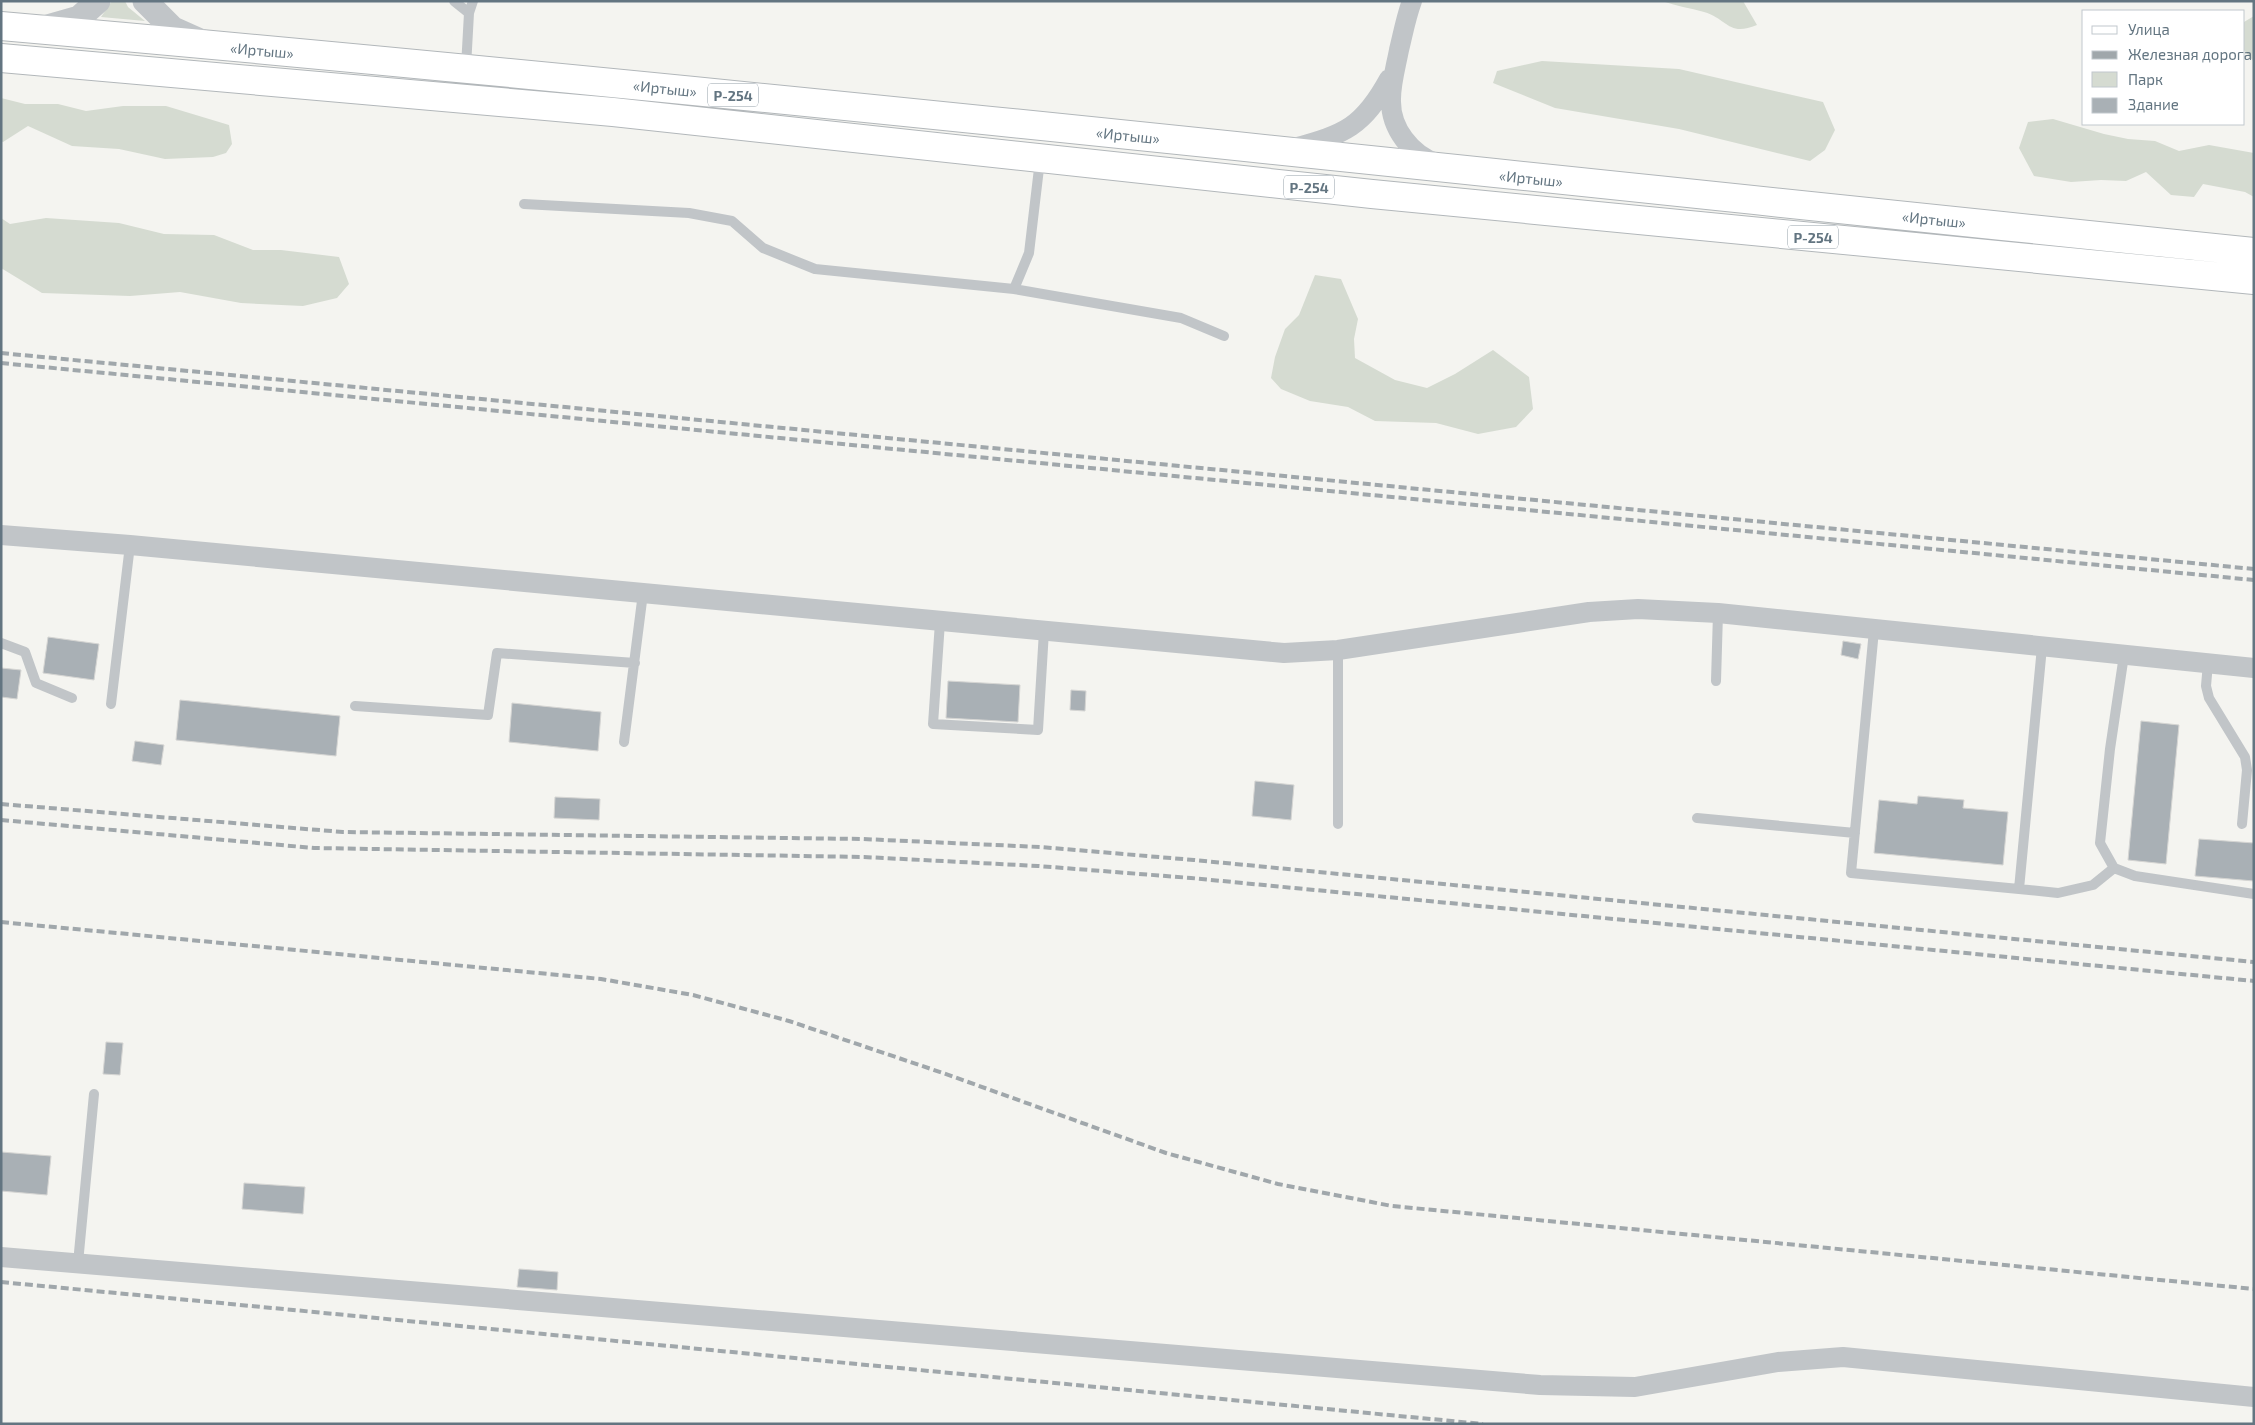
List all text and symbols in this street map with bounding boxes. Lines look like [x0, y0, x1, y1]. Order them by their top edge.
legend [2082, 10, 2245, 125]
text: Улица [2128, 20, 2170, 38]
street label: «Иртыш» [229, 38, 295, 62]
text: Железная дорога [2128, 45, 2252, 63]
text: Парк [2128, 70, 2163, 88]
street label: «Иртыш» [632, 76, 698, 100]
road number: Р-254 [708, 84, 758, 106]
text: Здание [2128, 95, 2179, 113]
street label: «Иртыш» [1095, 123, 1161, 147]
street label: «Иртыш» [1498, 166, 1564, 190]
road number: Р-254 [1284, 176, 1334, 198]
street label: «Иртыш» [1901, 207, 1967, 231]
road number: Р-254 [1788, 226, 1838, 248]

